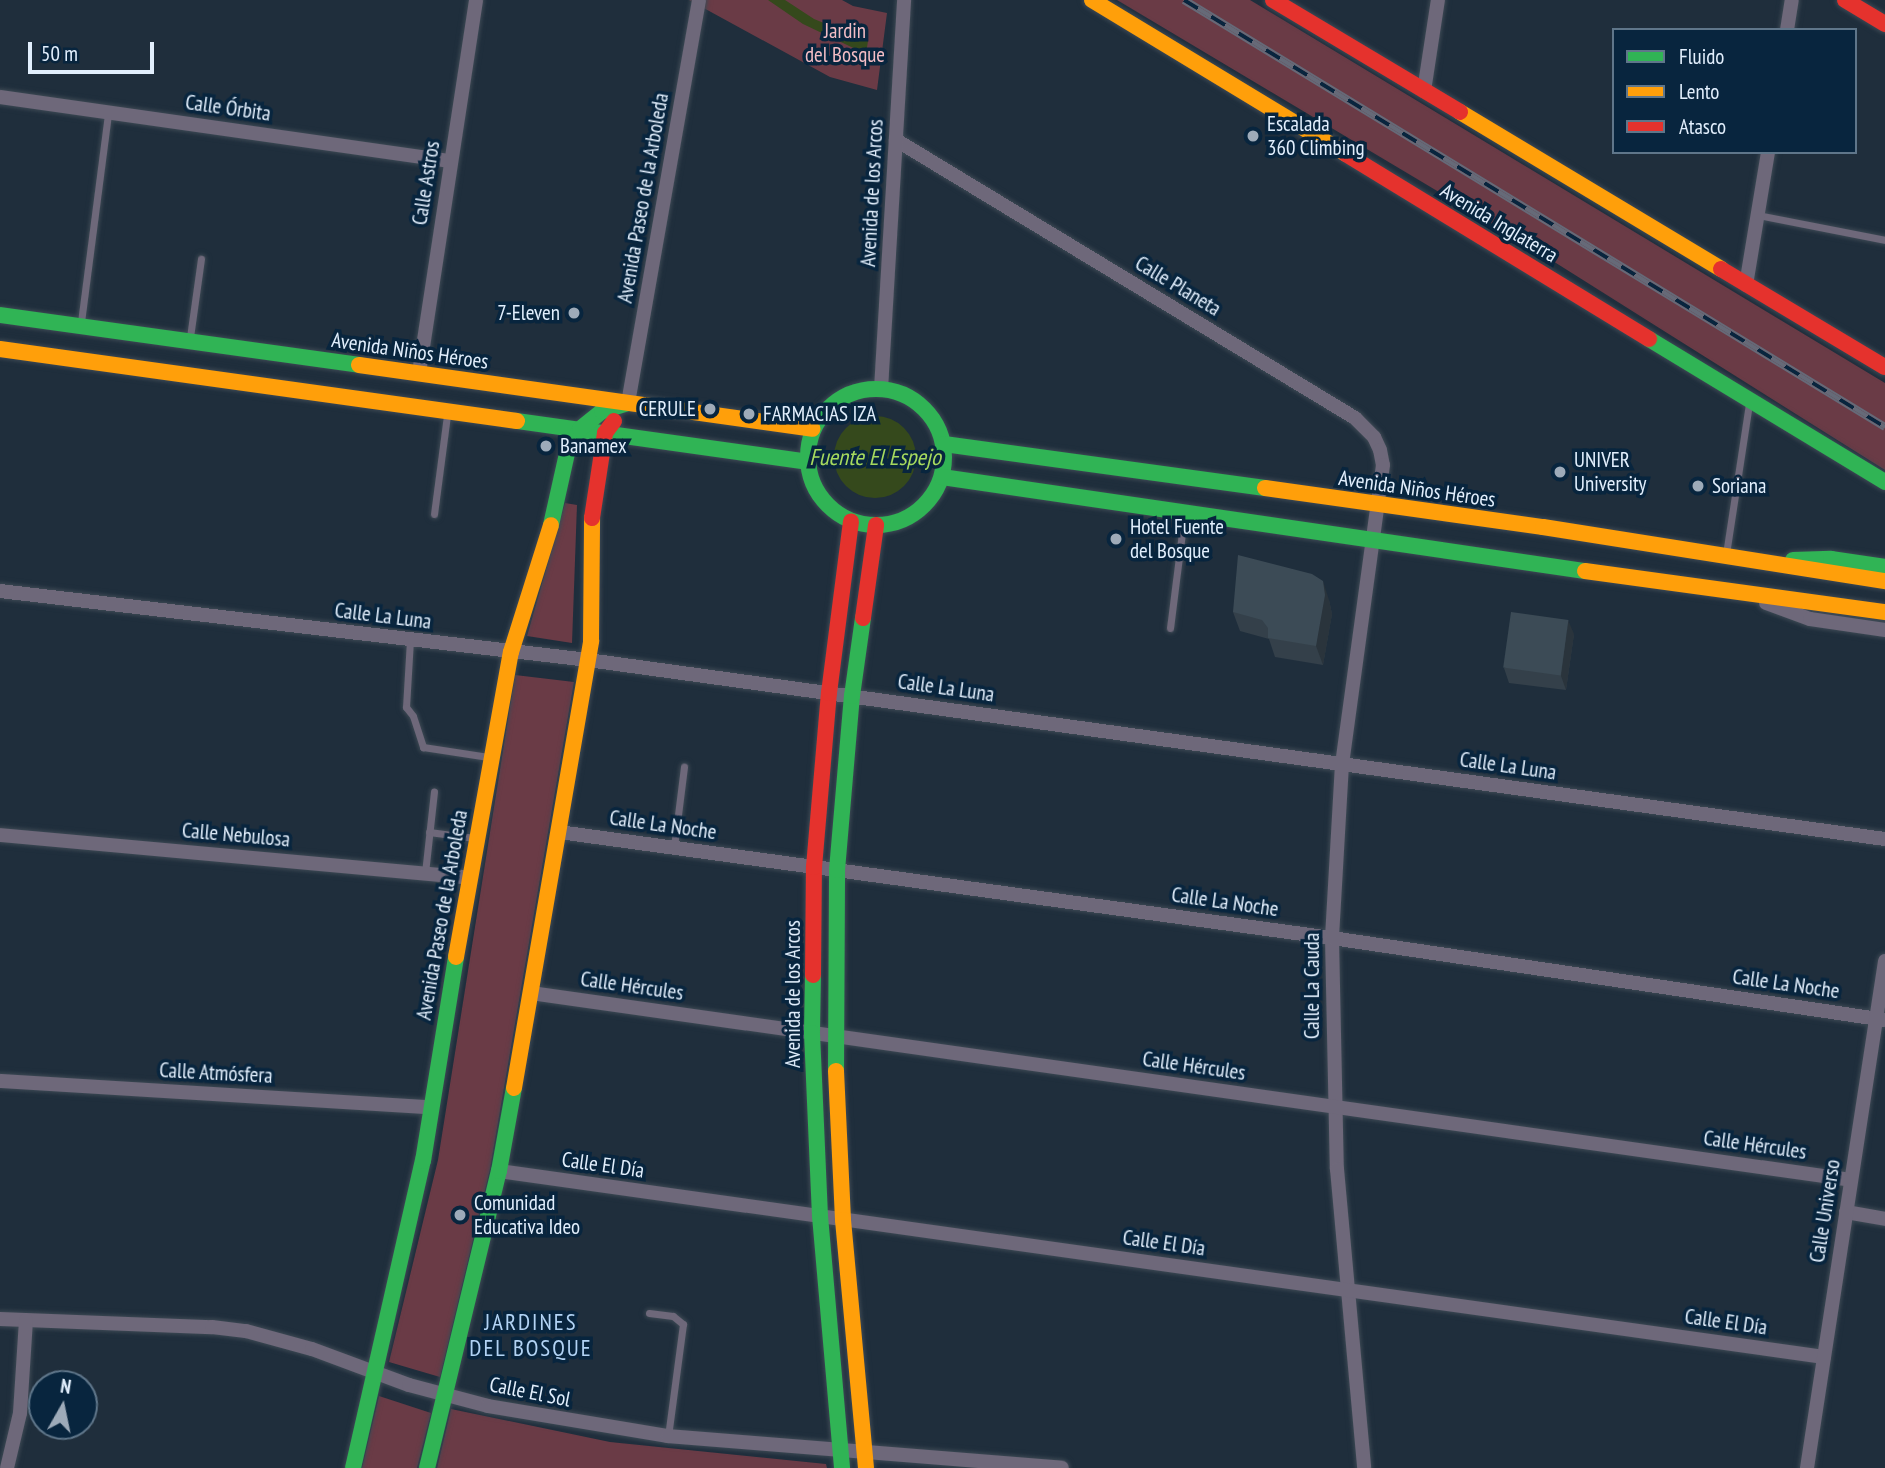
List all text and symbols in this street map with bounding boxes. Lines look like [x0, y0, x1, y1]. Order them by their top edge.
park label: Jardin del Bosque [805, 18, 885, 68]
scale bar [32, 28, 158, 72]
legend [1612, 28, 1857, 154]
text: 50 m [41, 40, 78, 67]
text: Fluido [1679, 43, 1724, 70]
text: Lento [1679, 78, 1719, 105]
street label: Calle Órbita [184, 90, 272, 126]
street label: Avenida Paseo de la Arboleda [612, 91, 674, 305]
place label: Escalada 360 Climbing [1267, 111, 1365, 161]
text: Atasco [1679, 113, 1726, 140]
street label: Avenida de los Arcos [856, 118, 888, 268]
marker: Escalada 360 Climbing [1245, 128, 1261, 144]
street label: Calle Astros [407, 139, 445, 227]
street label: Avenida Inglaterra [1436, 178, 1562, 268]
street label: Calle Planeta [1131, 251, 1225, 321]
place label: 7-Eleven [497, 300, 560, 326]
marker: 7-Eleven [566, 305, 582, 321]
street label: Avenida Niños Héroes [330, 328, 490, 374]
place label: CERULE [639, 396, 696, 422]
marker: CERULE [702, 401, 718, 417]
place label: FARMACIAS IZA [763, 401, 876, 427]
marker: FARMACIAS IZA [741, 406, 757, 422]
place label: Banamex [560, 433, 627, 459]
marker: Banamex [538, 438, 554, 454]
water label: Fuente El Espejo [809, 443, 941, 471]
place label: UNIVER University [1574, 447, 1646, 497]
marker: UNIVER University [1552, 464, 1568, 480]
street label: Avenida Niños Héroes [1337, 466, 1497, 512]
place label: Soriana [1712, 473, 1766, 499]
marker: Soriana [1690, 478, 1706, 494]
place label: Hotel Fuente del Bosque [1130, 514, 1224, 564]
marker: Hotel Fuente del Bosque [1108, 531, 1124, 547]
street label: Calle La Luna [333, 598, 433, 634]
street label: Calle La Luna [896, 669, 996, 707]
street label: Calle La Luna [1458, 747, 1558, 785]
street label: Calle La Noche [608, 805, 718, 845]
street label: Avenida Paseo de la Arboleda [411, 808, 473, 1022]
street label: Calle Nebulosa [181, 818, 291, 852]
street label: Calle La Noche [1170, 882, 1280, 922]
street label: Avenida de los Arcos [780, 920, 806, 1068]
street label: Calle La Cauda [1299, 933, 1325, 1039]
street label: Calle La Noche [1731, 964, 1841, 1004]
street label: Calle Hércules [579, 966, 685, 1006]
street label: Calle Hércules [1141, 1046, 1247, 1086]
street label: Calle Atmósfera [158, 1057, 274, 1089]
street label: Calle Hércules [1702, 1125, 1808, 1165]
street label: Calle El Día [560, 1147, 646, 1183]
street label: Calle Universo [1804, 1158, 1846, 1264]
place label: Comunidad Educativa Ideo [474, 1190, 580, 1240]
marker: Comunidad Educativa Ideo [452, 1207, 468, 1223]
street label: Calle El Día [1121, 1225, 1207, 1261]
street label: Calle El Día [1683, 1304, 1769, 1340]
district label: JARDINES DEL BOSQUE [470, 1308, 592, 1362]
north arrow [28, 1370, 98, 1440]
street label: Calle El Sol [487, 1372, 573, 1412]
text: N [59, 1374, 73, 1399]

